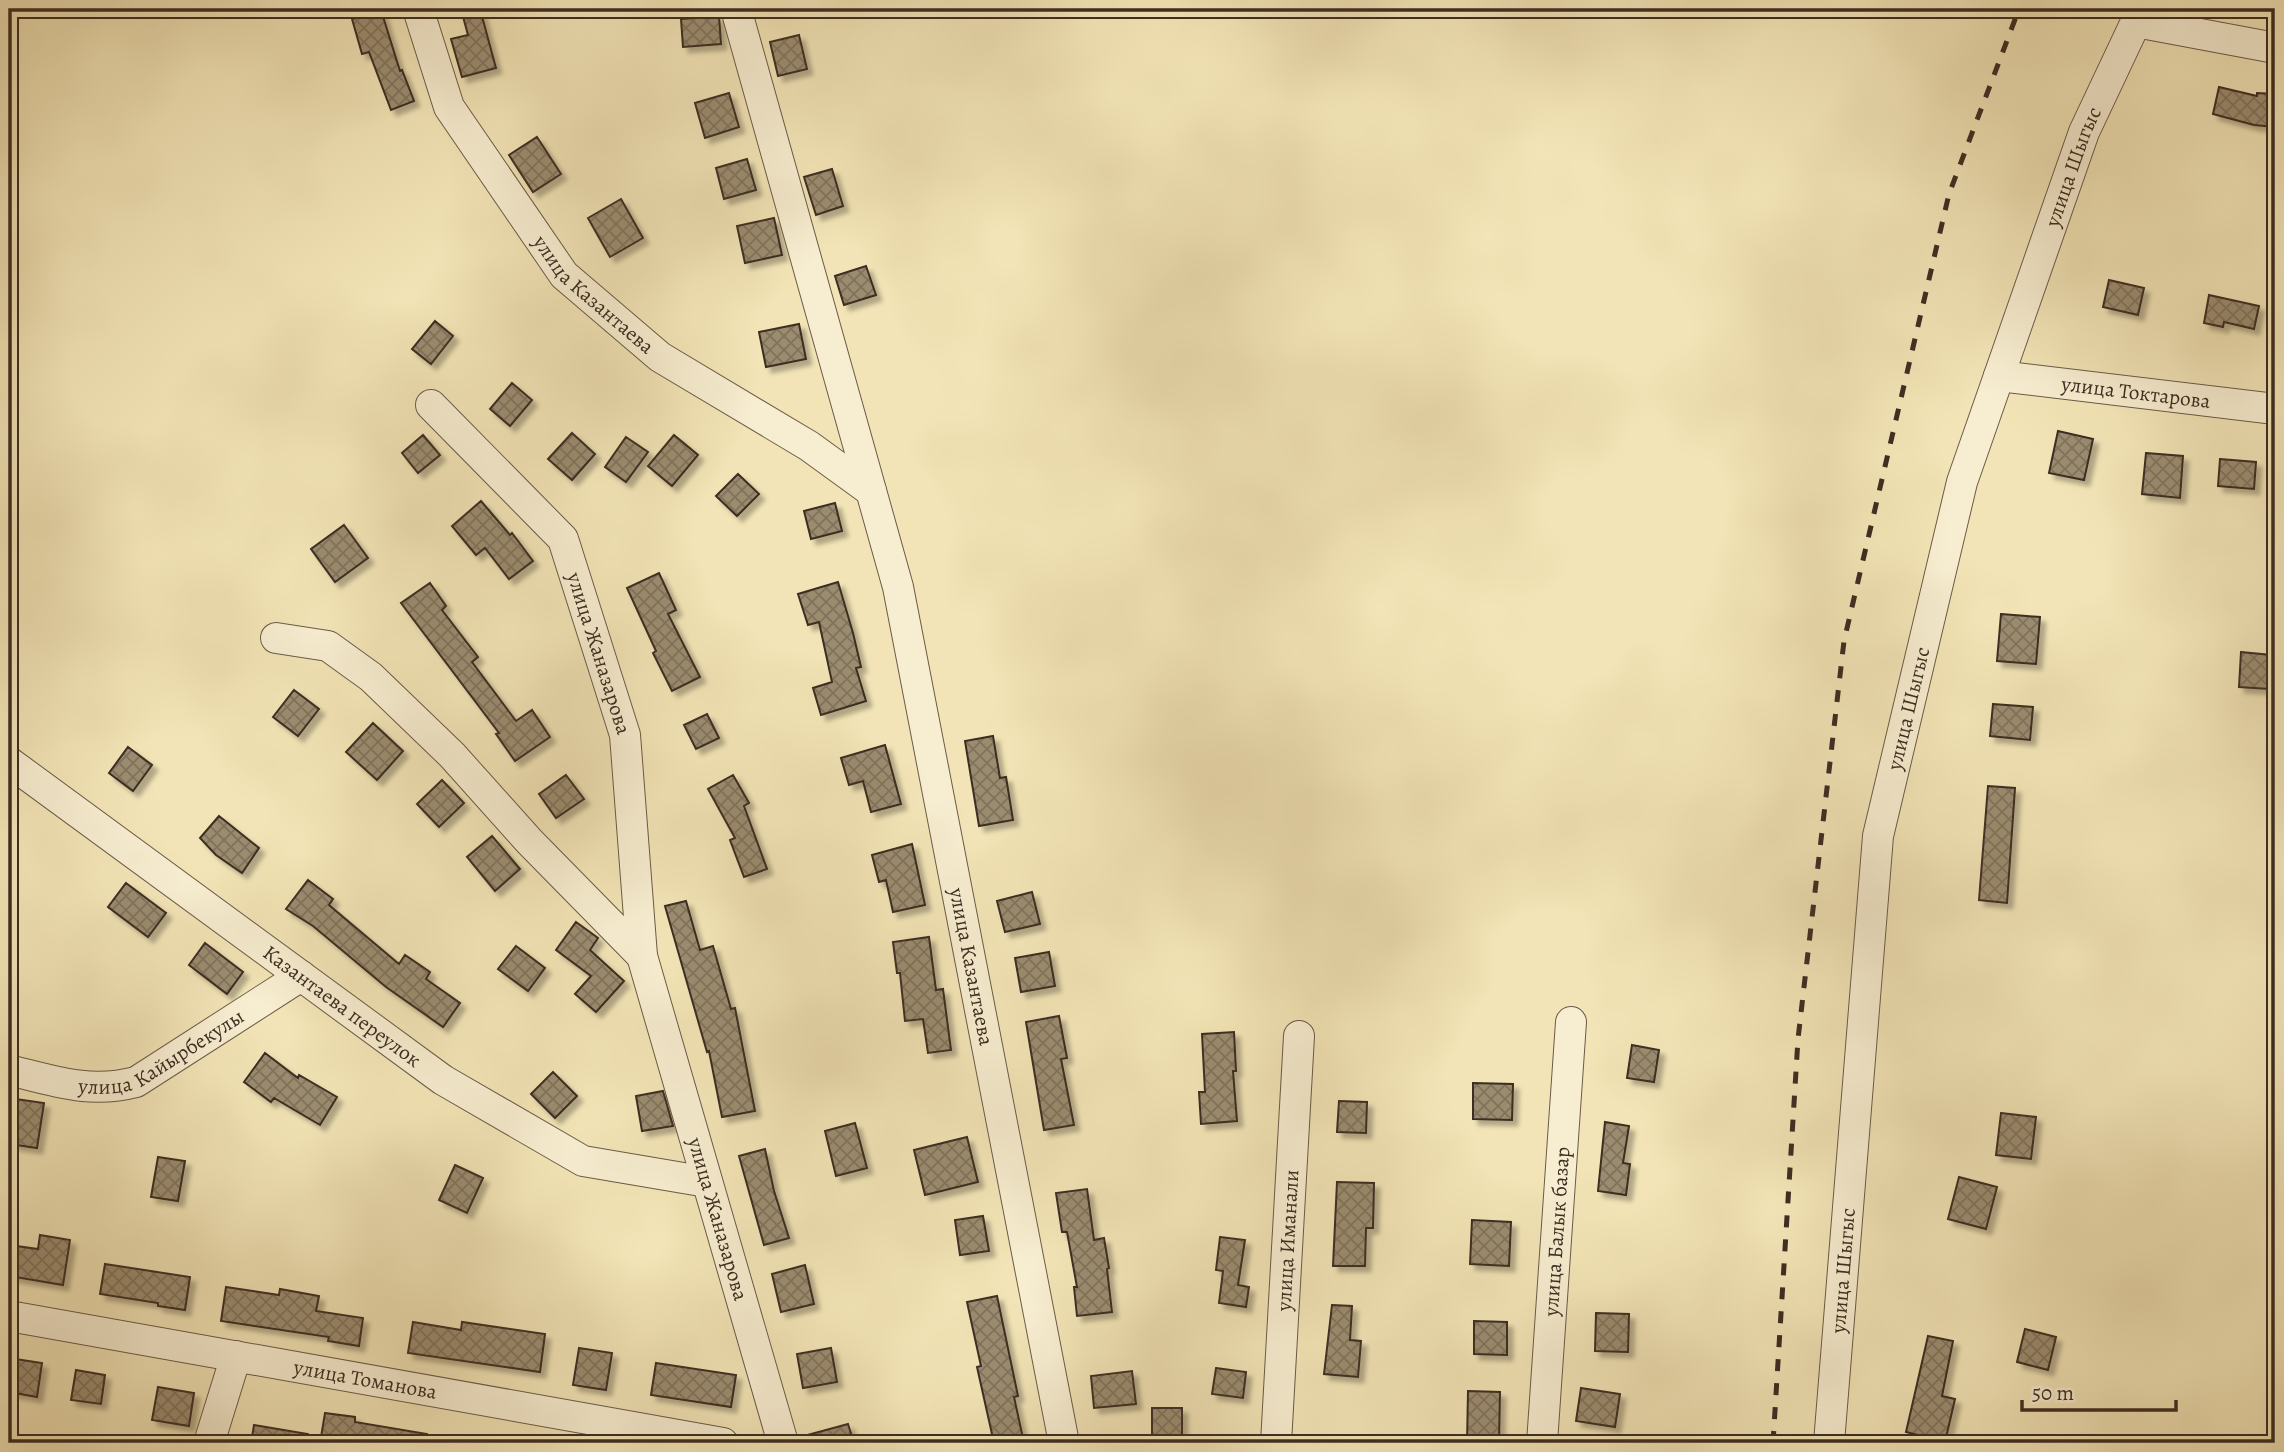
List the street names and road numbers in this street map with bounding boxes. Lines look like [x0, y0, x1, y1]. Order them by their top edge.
street label: улица Шыгыс [2038, 102, 2108, 231]
street label: улица Казантаева [526, 229, 660, 360]
street label: улица Токтарова [2059, 369, 2212, 415]
street label: улица Жаназарова [560, 568, 638, 738]
street label: улица Шыгыс [1880, 644, 1936, 774]
street label: улица Казантаева [942, 885, 1001, 1048]
street label: Казантаева переулок [257, 939, 427, 1074]
street label: улица Кайырбекулы [76, 1002, 249, 1101]
street label: улица Жаназарова [681, 1133, 755, 1304]
street label: улица Балык базар [1537, 1146, 1576, 1318]
street label: улица Иманали [1269, 1169, 1305, 1313]
street label: улица Шыгыс [1824, 1207, 1862, 1335]
street label: улица Томанова [291, 1353, 440, 1406]

